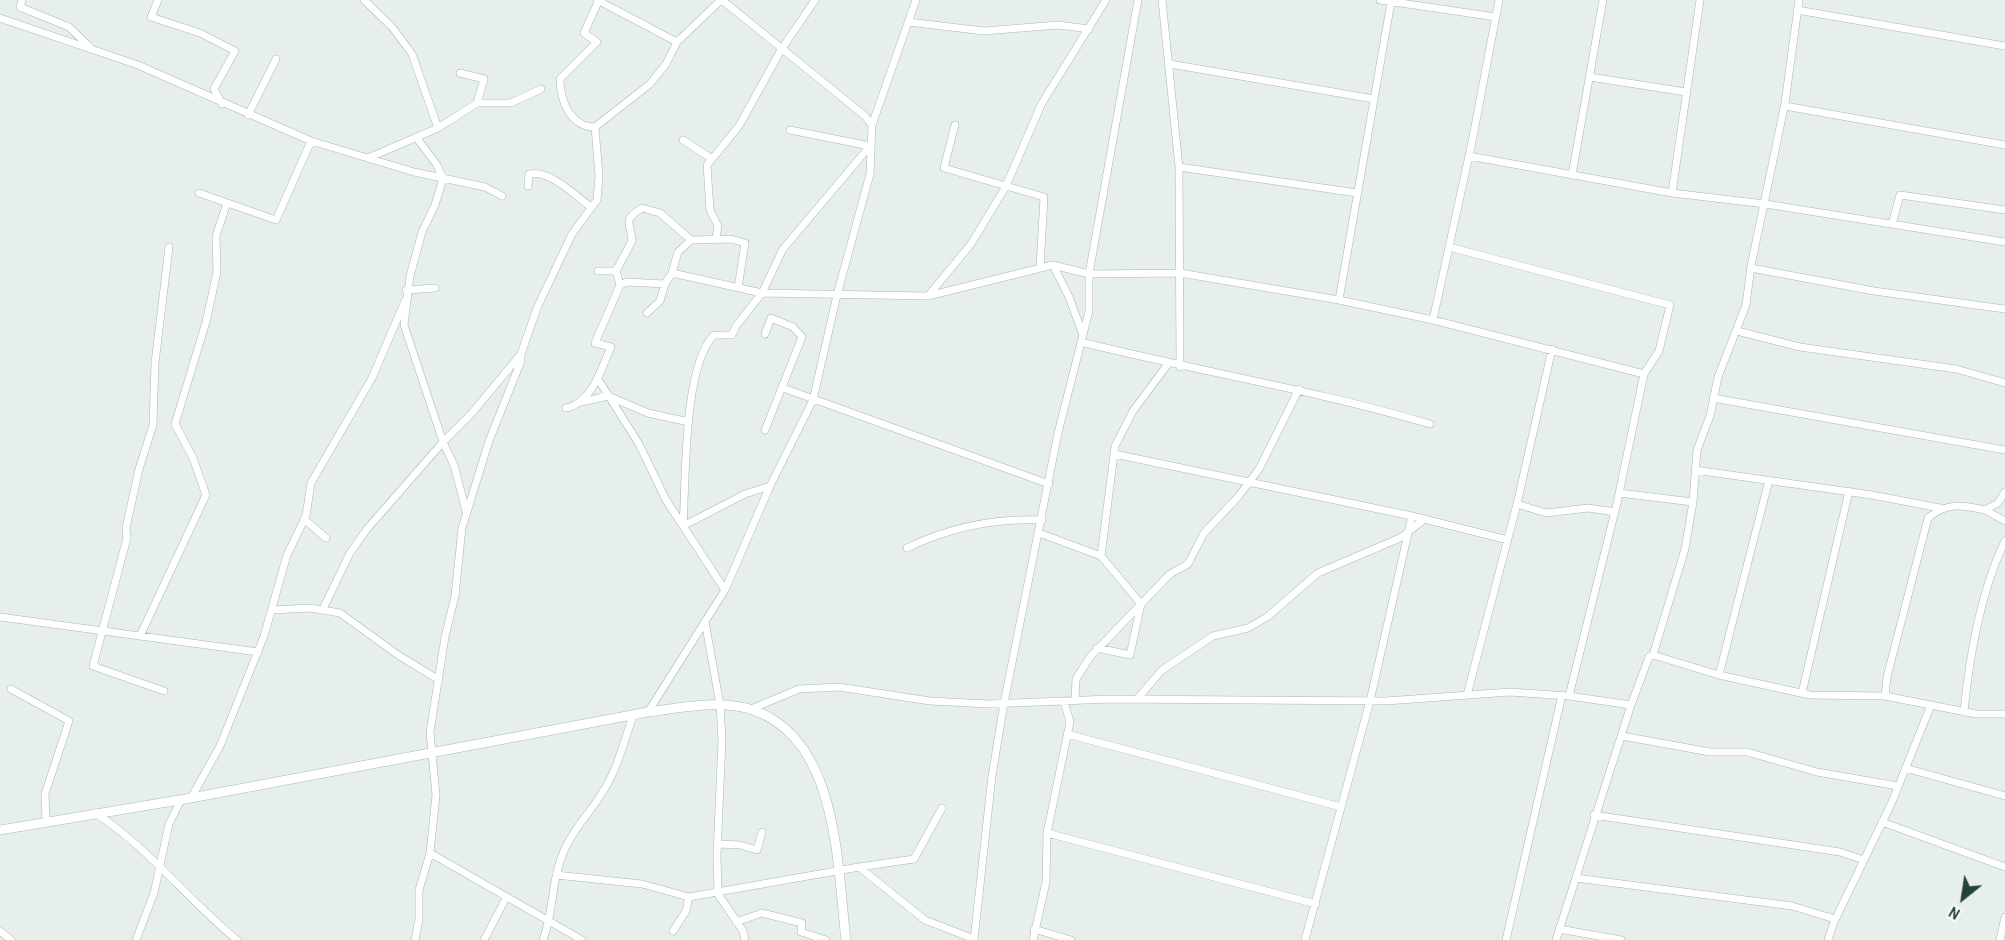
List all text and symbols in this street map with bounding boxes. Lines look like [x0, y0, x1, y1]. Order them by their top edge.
north arrow [1933, 868, 1993, 928]
text: N [1944, 902, 1964, 925]

